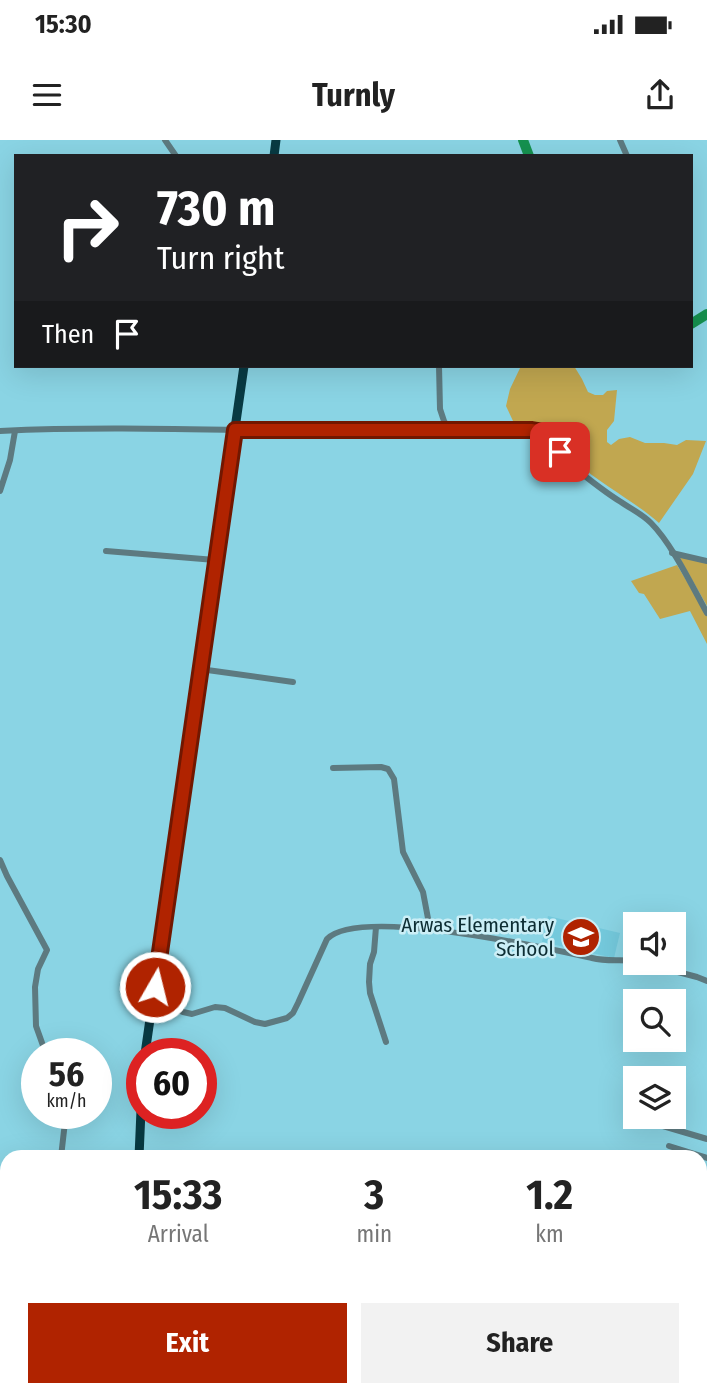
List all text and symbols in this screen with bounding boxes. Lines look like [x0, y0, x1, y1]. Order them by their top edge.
text: 15:30 [35, 9, 92, 40]
icon: menu [28, 76, 66, 114]
text: Turnly [312, 76, 395, 114]
icon: share [641, 76, 679, 114]
text: 730 m [157, 179, 275, 238]
icon: right [42, 182, 133, 273]
text: Turn right [157, 239, 284, 277]
icon: arrive [108, 315, 146, 353]
text: Then [42, 319, 94, 350]
pin [530, 422, 590, 482]
icon: arrive [541, 433, 579, 471]
place label: Arwas Elementary School [401, 912, 555, 962]
map controls [623, 912, 686, 1129]
button: sound [623, 912, 686, 975]
school or university icon: Arwas Elementary School [560, 916, 602, 958]
position arrow [118, 950, 192, 1024]
button: search [623, 989, 686, 1052]
speed limit sign: 60 [126, 1038, 217, 1129]
text: 56 [49, 1053, 84, 1095]
button: layers [623, 1066, 686, 1129]
text: km/h [46, 1090, 87, 1112]
text: 15:33 [134, 1170, 222, 1220]
text: 3 [364, 1170, 384, 1220]
text: 1.2 [526, 1170, 573, 1220]
text: Arrival [148, 1220, 209, 1248]
text: min [356, 1220, 392, 1248]
text: km [535, 1220, 564, 1248]
button: Exit [28, 1303, 347, 1383]
button: Share [361, 1303, 679, 1383]

